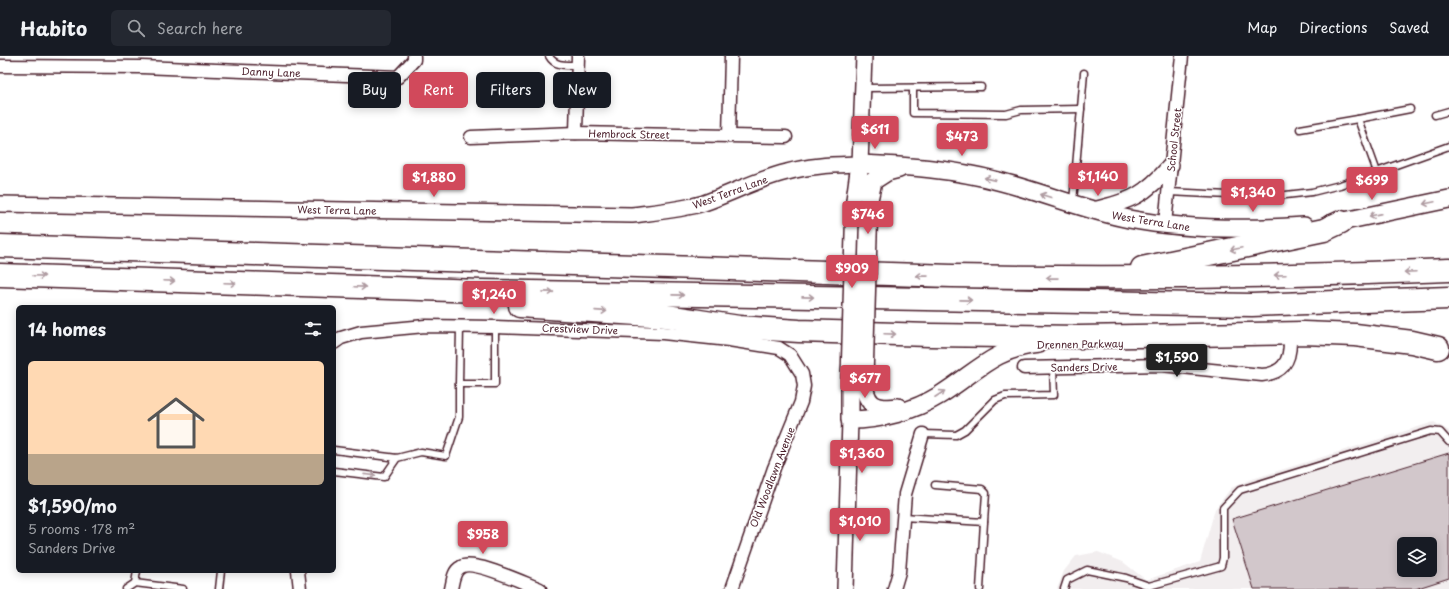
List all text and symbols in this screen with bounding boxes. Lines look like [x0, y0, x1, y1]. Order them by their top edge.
search box [111, 10, 391, 46]
text: Habito [20, 14, 87, 42]
text: Search here [157, 16, 243, 39]
icon: search [125, 17, 147, 39]
text: Map [1247, 17, 1277, 38]
text: Directions [1299, 17, 1367, 38]
text: Saved [1389, 17, 1429, 38]
street label: Danny Lane [241, 63, 301, 80]
chip: Buy [348, 72, 401, 108]
chip: Rent [409, 72, 468, 108]
chip: Filters [476, 72, 545, 108]
chip: New [553, 72, 611, 108]
street label: School Street [1163, 107, 1184, 173]
pin: $611 [851, 116, 899, 150]
text: $611 [861, 119, 889, 138]
pin: $473 [938, 123, 986, 157]
street label: Hembrock Street [588, 125, 670, 142]
text: $473 [946, 126, 978, 145]
pin: $1,140 [1065, 163, 1131, 197]
pin: $1,880 [401, 164, 467, 198]
text: $1,140 [1078, 166, 1118, 185]
text: $1,880 [412, 167, 456, 186]
pin: $699 [1348, 167, 1396, 201]
text: $699 [1355, 170, 1389, 189]
street label: West Terra Lane [690, 171, 770, 212]
one-way arrow [983, 174, 996, 182]
pin: $1,340 [1220, 179, 1286, 213]
text: $1,340 [1230, 182, 1276, 201]
one-way arrow [1039, 192, 1052, 199]
one-way arrow [1423, 199, 1436, 207]
street label: West Terra Lane [297, 201, 377, 218]
pin: $746 [844, 201, 892, 235]
text: $746 [851, 204, 885, 223]
street label: West Terra Lane [1111, 207, 1192, 234]
one-way arrow [1369, 211, 1382, 219]
one-way arrow [1230, 245, 1243, 253]
pin: $909 [828, 255, 876, 289]
text: $909 [835, 258, 869, 277]
one-way arrow [1404, 268, 1417, 275]
one-way arrow [916, 272, 929, 279]
one-way arrow [1274, 272, 1287, 279]
one-way arrow [32, 273, 45, 280]
one-way arrow [1046, 274, 1059, 282]
one-way arrow [162, 277, 175, 284]
one-way arrow [223, 279, 236, 286]
pin: $1,240 [461, 281, 527, 315]
one-way arrow [353, 283, 366, 291]
text: $1,240 [472, 284, 516, 303]
one-way arrow [541, 288, 554, 296]
one-way arrow [671, 291, 684, 299]
one-way arrow [801, 293, 814, 301]
one-way arrow [959, 296, 972, 304]
one-way arrow [594, 308, 607, 315]
text: 14 homes [28, 316, 106, 342]
icon: filters [302, 318, 324, 340]
street label: Crestview Drive [542, 320, 618, 337]
one-way arrow [883, 330, 896, 338]
street label: Drennen Parkway [1036, 335, 1124, 353]
pin: $1,590 [1144, 344, 1210, 378]
text: $1,590 [1155, 347, 1199, 366]
street label: Sanders Drive [1050, 358, 1118, 375]
pin: $677 [841, 365, 889, 399]
text: $677 [849, 368, 881, 387]
icon: home [140, 387, 212, 459]
one-way arrow [934, 390, 945, 398]
street label: Old Woodlawn Avenue [745, 424, 798, 529]
pin: $1,360 [829, 440, 895, 474]
text: $1,360 [839, 443, 885, 462]
one-way arrow [363, 472, 376, 479]
text: $1,590/mo [28, 493, 117, 519]
pin: $1,010 [827, 508, 893, 542]
text: $1,010 [839, 511, 881, 530]
text: 5 rooms · 178 m² [28, 519, 135, 538]
pin: $958 [459, 521, 507, 555]
text: $958 [467, 524, 499, 543]
map controls [1397, 537, 1437, 577]
button: layers [1397, 537, 1437, 577]
text: Sanders Drive [28, 538, 116, 557]

